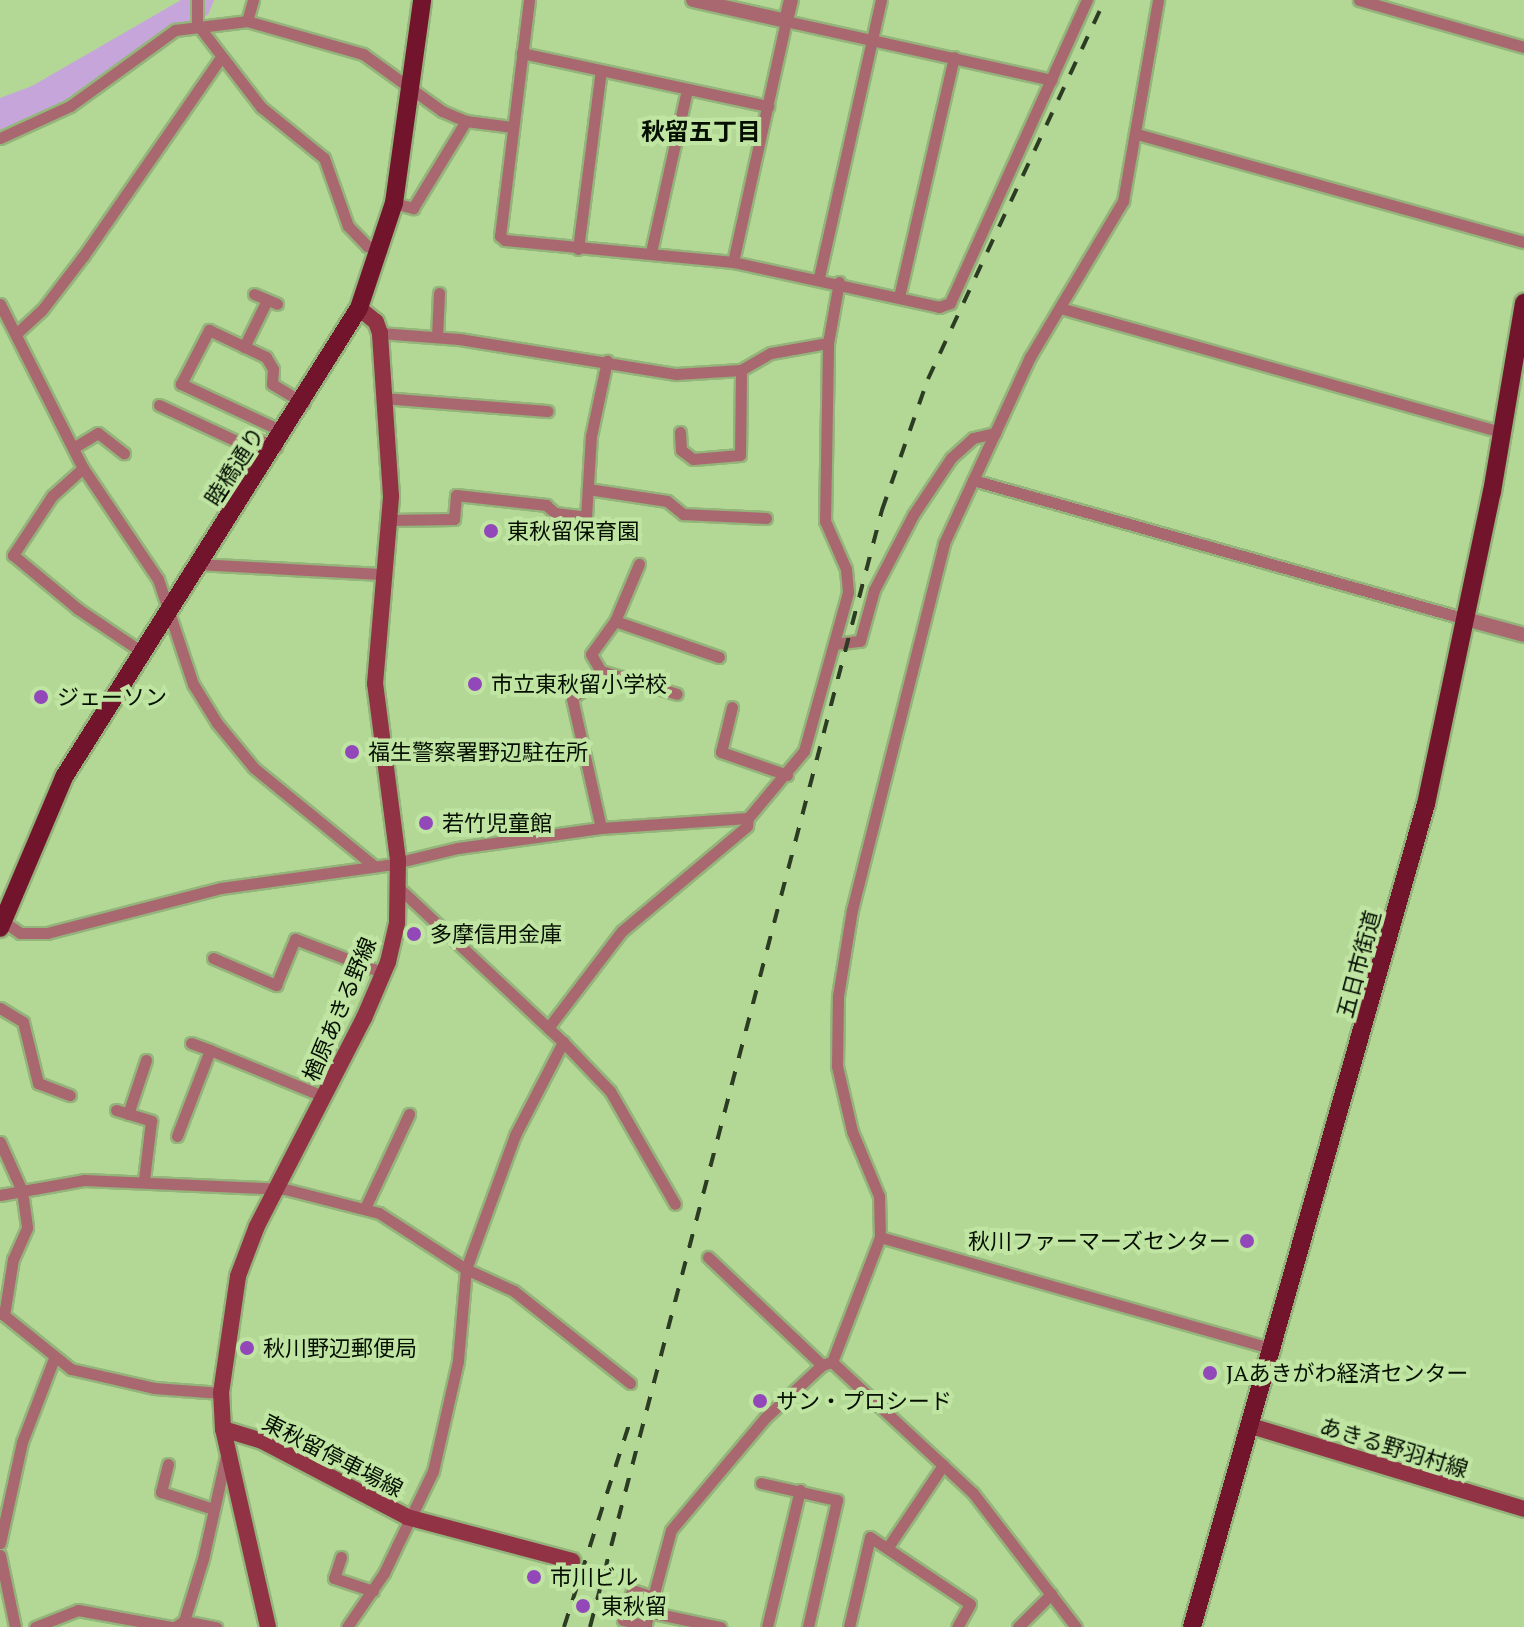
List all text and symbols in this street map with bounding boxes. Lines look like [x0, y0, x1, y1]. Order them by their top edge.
district label: 秋留五丁目 [641, 118, 761, 146]
street label: 睦橋通り [199, 422, 269, 510]
place label: 東秋留保育園 [507, 518, 639, 544]
marker: 東秋留保育園 [482, 522, 500, 540]
place label: 市立東秋留小学校 [491, 671, 667, 697]
marker: 市立東秋留小学校 [466, 675, 484, 693]
place label: ジェーソン [57, 684, 167, 710]
marker: ジェーソン [32, 688, 50, 706]
place label: 福生警察署野辺駐在所 [368, 739, 588, 765]
marker: 福生警察署野辺駐在所 [343, 743, 361, 761]
place label: 若竹児童館 [442, 810, 552, 836]
marker: 若竹児童館 [417, 814, 435, 832]
street label: 五日市街道 [1331, 907, 1385, 1021]
place label: 多摩信用金庫 [430, 921, 562, 947]
marker: 多摩信用金庫 [405, 925, 423, 943]
street label: 楢原あきる野線 [297, 933, 381, 1085]
place label: 秋川ファーマーズセンター [967, 1228, 1231, 1254]
marker: 秋川ファーマーズセンター [1238, 1232, 1256, 1250]
place label: 秋川野辺郵便局 [263, 1335, 417, 1361]
marker: 秋川野辺郵便局 [238, 1339, 256, 1357]
place label: JAあきがわ経済センター [1226, 1360, 1469, 1386]
marker: JAあきがわ経済センター [1201, 1364, 1219, 1382]
place label: サン・プロシード [776, 1388, 952, 1414]
marker: サン・プロシード [751, 1392, 769, 1410]
street label: 東秋留停車場線 [258, 1408, 408, 1502]
street label: あきる野羽村線 [1317, 1412, 1471, 1482]
place label: 市川ビル [550, 1564, 638, 1590]
marker: 市川ビル [525, 1568, 543, 1586]
place label: 東秋留 [601, 1593, 667, 1619]
marker: 東秋留 [572, 1595, 594, 1617]

